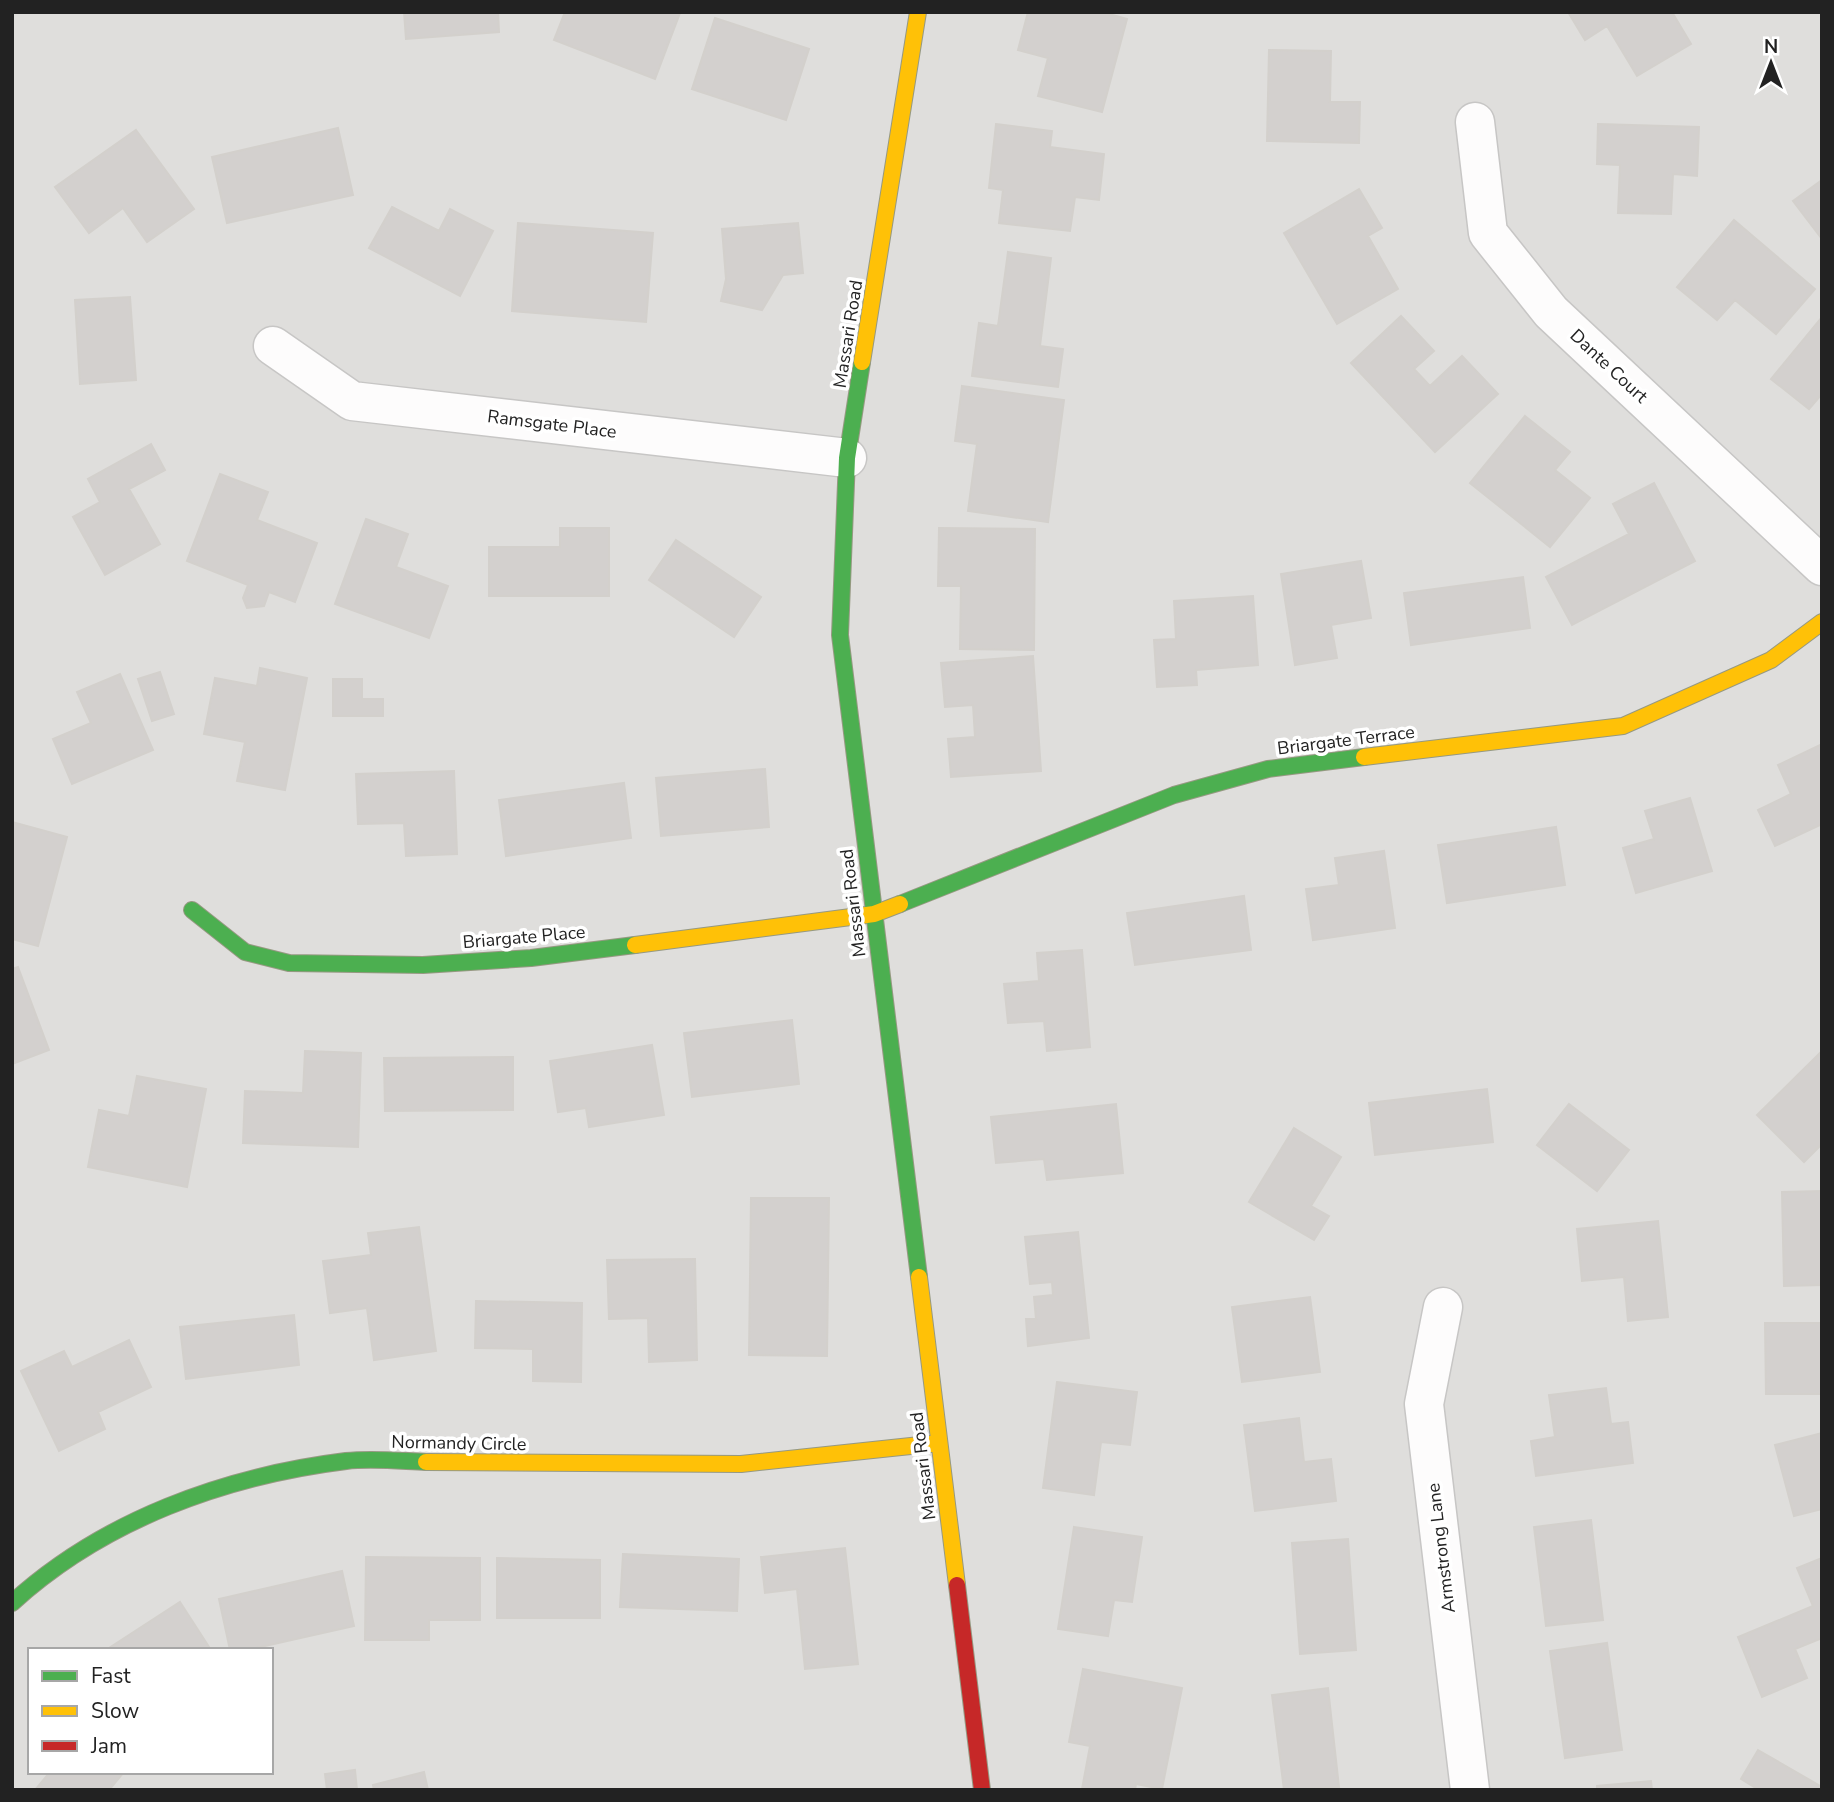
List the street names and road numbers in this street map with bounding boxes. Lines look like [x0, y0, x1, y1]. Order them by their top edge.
street label: Massari Road [828, 278, 868, 390]
street label: Dante Court [1565, 324, 1654, 409]
street label: Ramsgate Place [486, 404, 618, 444]
street label: Briargate Terrace [1276, 720, 1416, 760]
street label: Massari Road [834, 847, 872, 959]
street label: Briargate Place [462, 920, 586, 954]
street label: Massari Road [904, 1410, 942, 1522]
street label: Normandy Circle [391, 1430, 527, 1456]
street label: Armstrong Lane [1421, 1482, 1461, 1614]

